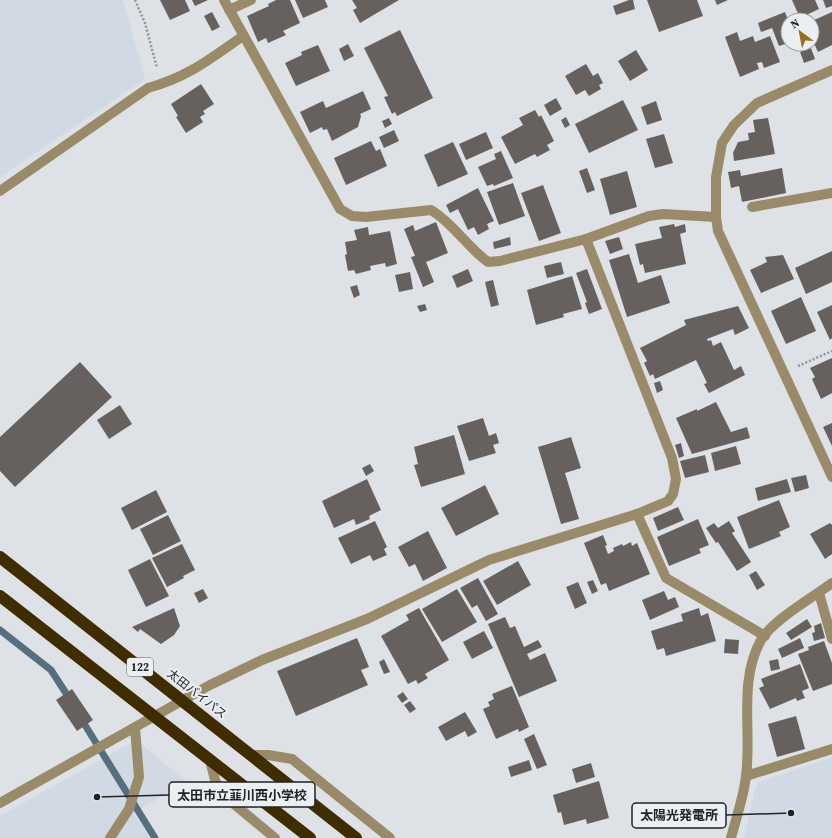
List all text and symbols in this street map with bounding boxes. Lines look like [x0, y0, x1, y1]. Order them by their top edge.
north arrow [780, 12, 820, 52]
text: N [788, 15, 802, 32]
road number: 122 [127, 658, 153, 676]
street label: 太田バイパス [164, 666, 230, 722]
callout: 太田市立韮川西小学校 [169, 782, 315, 807]
text: 太田市立韮川西小学校 [177, 787, 307, 804]
callout: 太陽光発電所 [632, 803, 726, 828]
text: 太陽光発電所 [640, 807, 718, 824]

